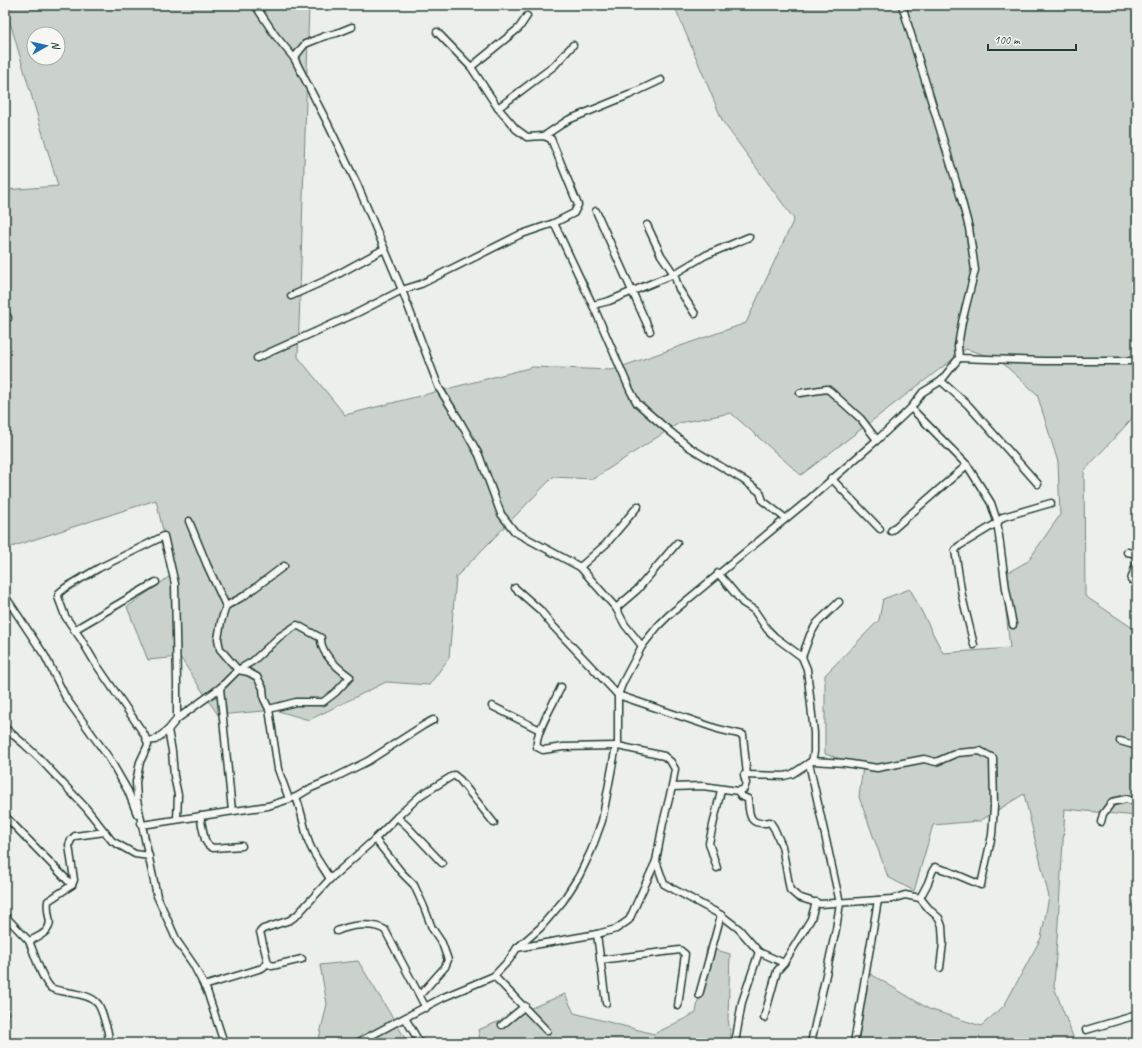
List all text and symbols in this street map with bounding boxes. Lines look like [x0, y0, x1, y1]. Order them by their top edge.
north arrow [26, 26, 66, 66]
scale bar [988, 26, 1076, 52]
text: 100 m [994, 32, 1021, 48]
text: N [48, 40, 64, 51]

